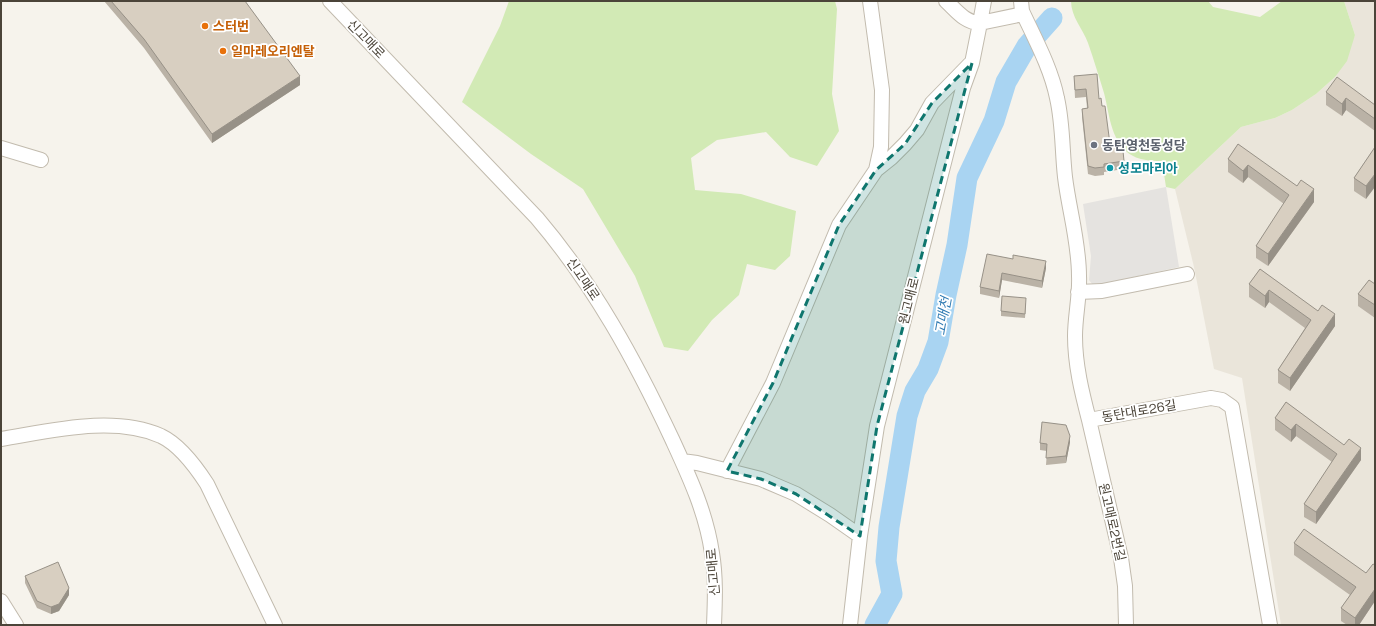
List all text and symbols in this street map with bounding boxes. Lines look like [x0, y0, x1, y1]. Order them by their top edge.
street label: 신고매로 [343, 16, 389, 62]
place label: 스터번 [213, 18, 249, 35]
marker: 스터번 [200, 21, 210, 31]
place label: 일마레오리엔탈 [231, 43, 315, 60]
marker: 일마레오리엔탈 [218, 46, 228, 56]
place label: 동탄영천동성당 [1102, 137, 1186, 154]
marker: 동탄영천동성당 [1089, 140, 1099, 150]
place label: 성모마리아 [1118, 160, 1178, 177]
marker: 성모마리아 [1105, 163, 1115, 173]
street label: 신고매로 [563, 254, 603, 304]
street label: 원고매로 [895, 276, 923, 326]
water label: 고매천 [931, 294, 955, 337]
street label: 동탄대로26길 [1100, 396, 1178, 426]
street label: 원고매로2번길 [1095, 481, 1129, 563]
street label: 신고매로 [702, 547, 724, 597]

